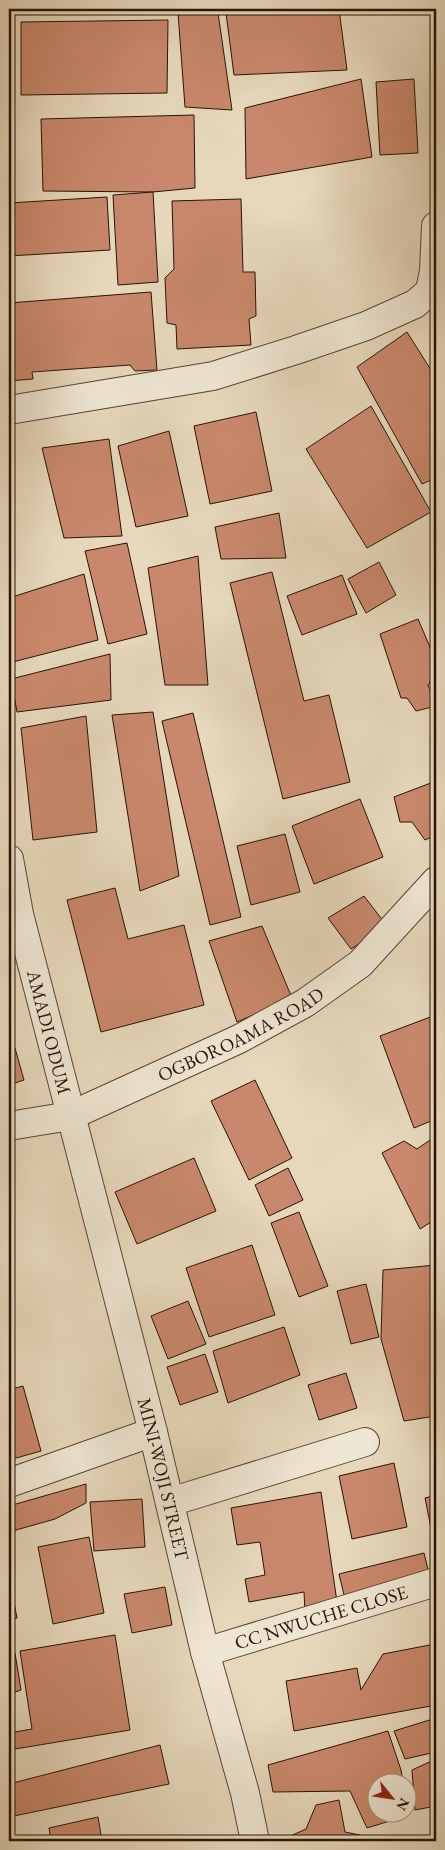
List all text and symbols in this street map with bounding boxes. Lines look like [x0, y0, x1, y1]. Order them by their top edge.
street label: AMADI ODUM [21, 966, 77, 1097]
street label: OGBOROAMA ROAD [154, 982, 329, 1087]
street label: MINI-WOJI STREET [132, 1395, 195, 1563]
street label: CC NWUCHE CLOSE [231, 1579, 411, 1655]
north arrow [368, 1772, 418, 1822]
text: N [392, 1795, 414, 1814]

